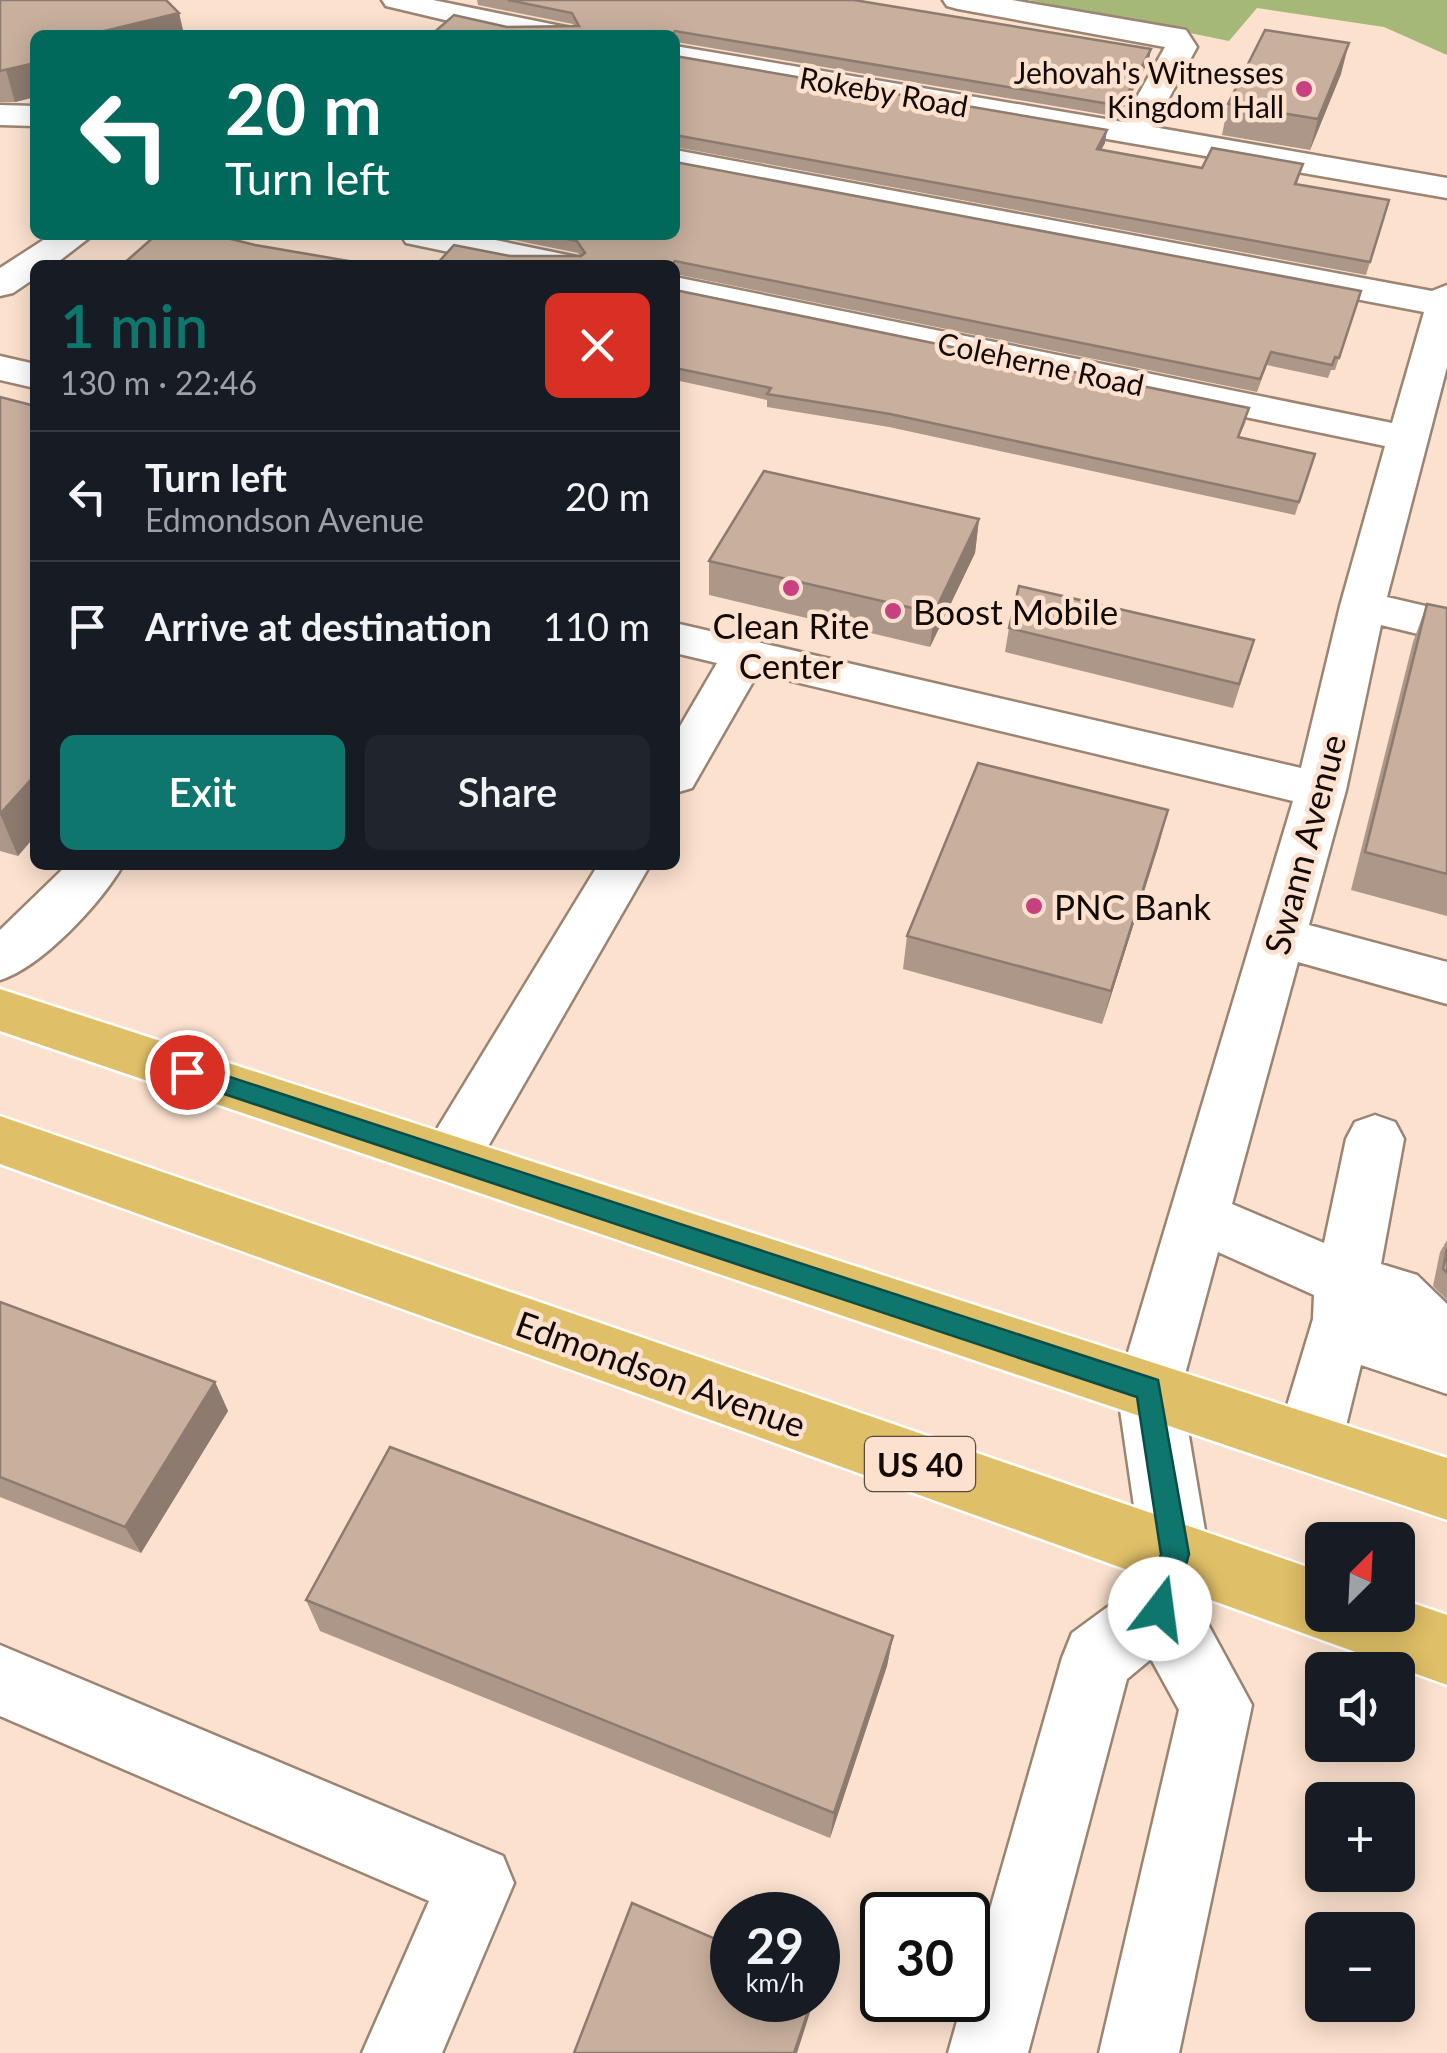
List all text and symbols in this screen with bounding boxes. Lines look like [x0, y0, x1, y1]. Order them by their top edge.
place label: Jehovah's Witnesses Kingdom Hall [1014, 54, 1284, 124]
street label: Rokeby Road [797, 58, 971, 124]
text: 20 m [225, 66, 382, 150]
icon: left [60, 70, 190, 200]
marker: Jehovah's Witnesses Kingdom Hall [1293, 78, 1315, 100]
text: Turn left [225, 151, 390, 205]
text: 1 min [60, 289, 208, 361]
button: close [545, 293, 650, 398]
street label: Coleherne Road [935, 324, 1147, 402]
text: 130 m · 22:46 [60, 363, 257, 402]
text: Turn left [145, 454, 287, 500]
icon: left [60, 469, 115, 524]
text: 20 m [565, 473, 650, 519]
text: Edmondson Avenue [145, 500, 424, 539]
marker: Clean Rite Center [780, 577, 802, 599]
place label: Boost Mobile [913, 590, 1118, 632]
icon: arrive [60, 599, 115, 654]
marker: Boost Mobile [882, 600, 904, 622]
text: Arrive at destination [145, 603, 492, 649]
text: 110 m [543, 603, 650, 649]
place label: Clean Rite Center [712, 604, 870, 686]
street label: Swann Avenue [1254, 730, 1354, 958]
button: Exit [60, 735, 345, 850]
button: Share [365, 735, 650, 850]
place label: PNC Bank [1054, 885, 1211, 927]
marker: PNC Bank [1023, 895, 1045, 917]
pin [145, 1030, 230, 1115]
icon: arrive [160, 1045, 215, 1100]
street label: Edmondson Avenue [510, 1301, 812, 1445]
road number: US 40 [865, 1437, 975, 1491]
north arrow [1305, 1522, 1415, 1632]
map controls [1305, 1522, 1415, 2022]
position arrow [1108, 1557, 1212, 1661]
button: sound [1305, 1652, 1415, 1762]
button: + [1305, 1782, 1415, 1892]
speed limit sign: 30 [860, 1892, 990, 2022]
button: − [1305, 1912, 1415, 2022]
text: 29 [746, 1915, 804, 1975]
text: km/h [746, 1967, 804, 1997]

